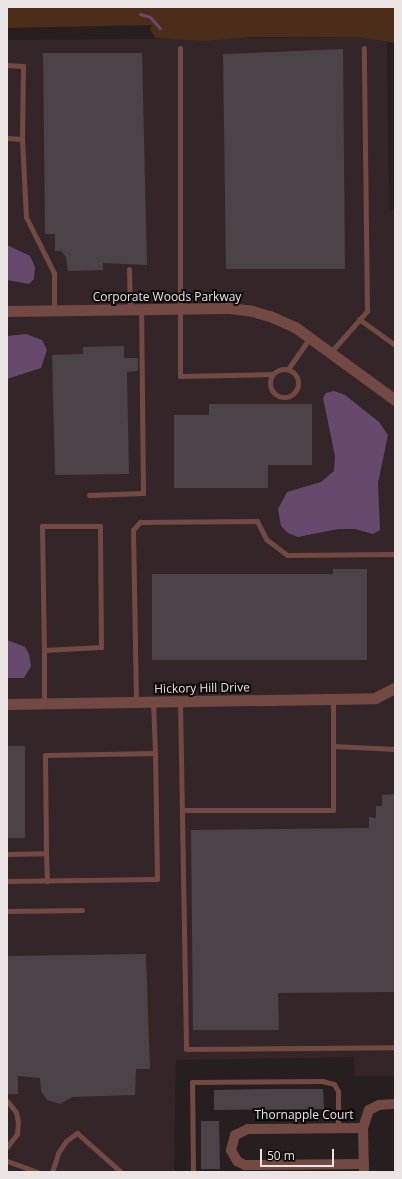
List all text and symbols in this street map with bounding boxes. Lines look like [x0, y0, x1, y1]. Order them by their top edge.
street label: Corporate Woods Parkway [93, 290, 241, 304]
street label: Hickory Hill Drive [154, 680, 250, 696]
street label: Thornapple Court [254, 1108, 354, 1122]
scale bar [262, 1141, 336, 1167]
text: 50 m [267, 1147, 295, 1164]

